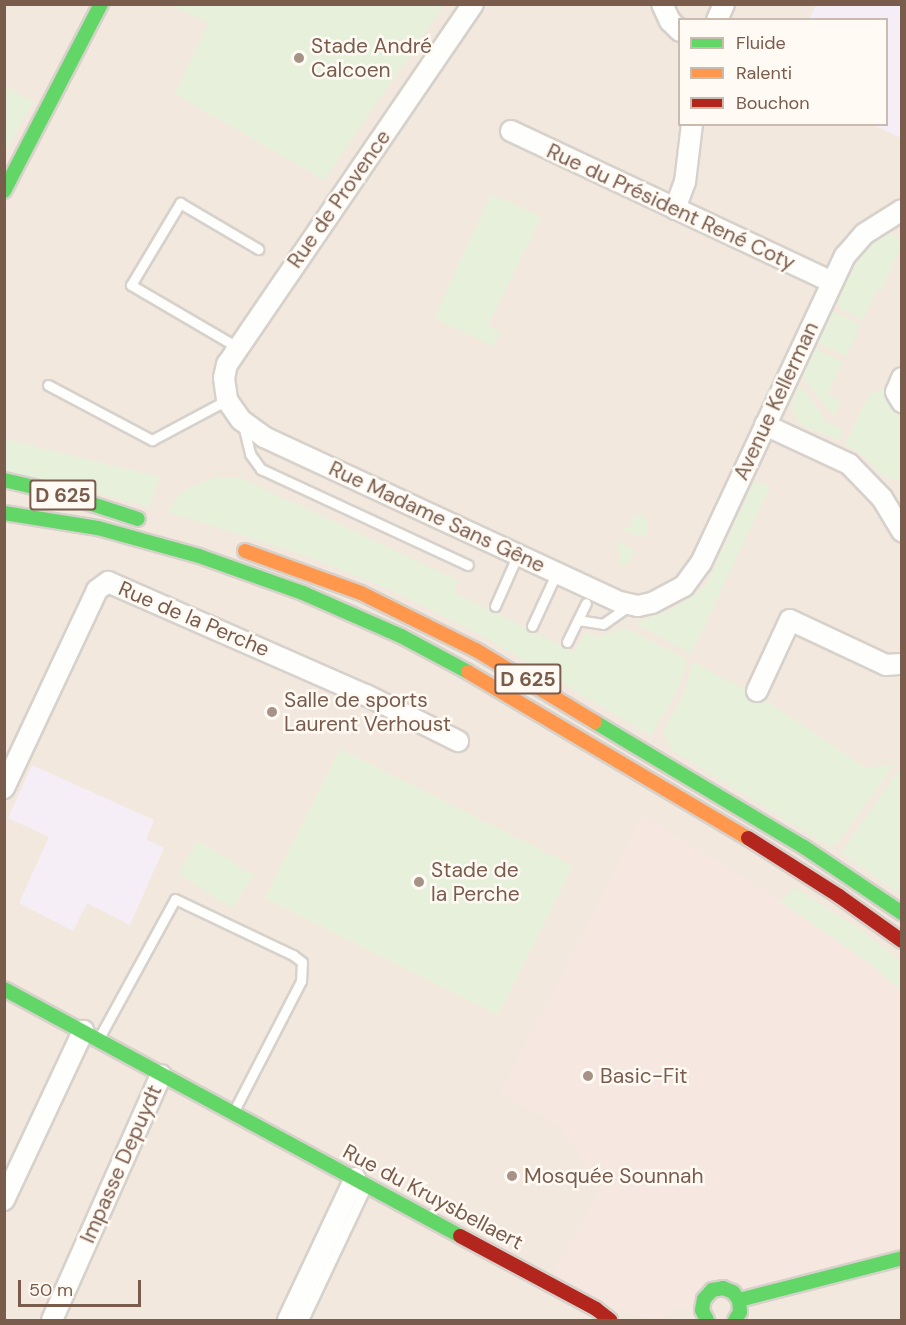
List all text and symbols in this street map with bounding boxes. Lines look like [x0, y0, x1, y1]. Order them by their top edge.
legend [678, 18, 888, 126]
text: Fluide [736, 31, 786, 55]
place label: Stade André Calcoen [311, 33, 432, 83]
marker: Stade André Calcoen [292, 51, 306, 65]
text: Ralenti [736, 61, 792, 85]
text: Bouchon [736, 91, 810, 115]
street label: Rue de Provence [282, 125, 396, 273]
street label: Rue du Président René Coty [543, 138, 799, 276]
street label: Avenue Kellerman [728, 318, 824, 484]
street label: Rue Madame Sans Gêne [325, 456, 549, 578]
road number: D 625 [28, 478, 98, 512]
street label: Rue de la Perche [115, 576, 273, 662]
road number: D 625 [494, 662, 562, 696]
place label: Salle de sports Laurent Verhoust [284, 687, 451, 737]
marker: Salle de sports Laurent Verhoust [265, 705, 279, 719]
place label: Stade de la Perche [431, 857, 520, 907]
marker: Stade de la Perche [412, 875, 426, 889]
place label: Basic-Fit [600, 1063, 688, 1089]
marker: Basic-Fit [581, 1069, 595, 1083]
street label: Impasse Depuydt [75, 1081, 167, 1247]
street label: Rue du Kruysbellaert [339, 1139, 527, 1255]
place label: Mosquée Sounnah [524, 1163, 704, 1189]
marker: Mosquée Sounnah [505, 1169, 519, 1183]
scale bar [21, 1268, 144, 1306]
text: 50 m [29, 1278, 73, 1302]

